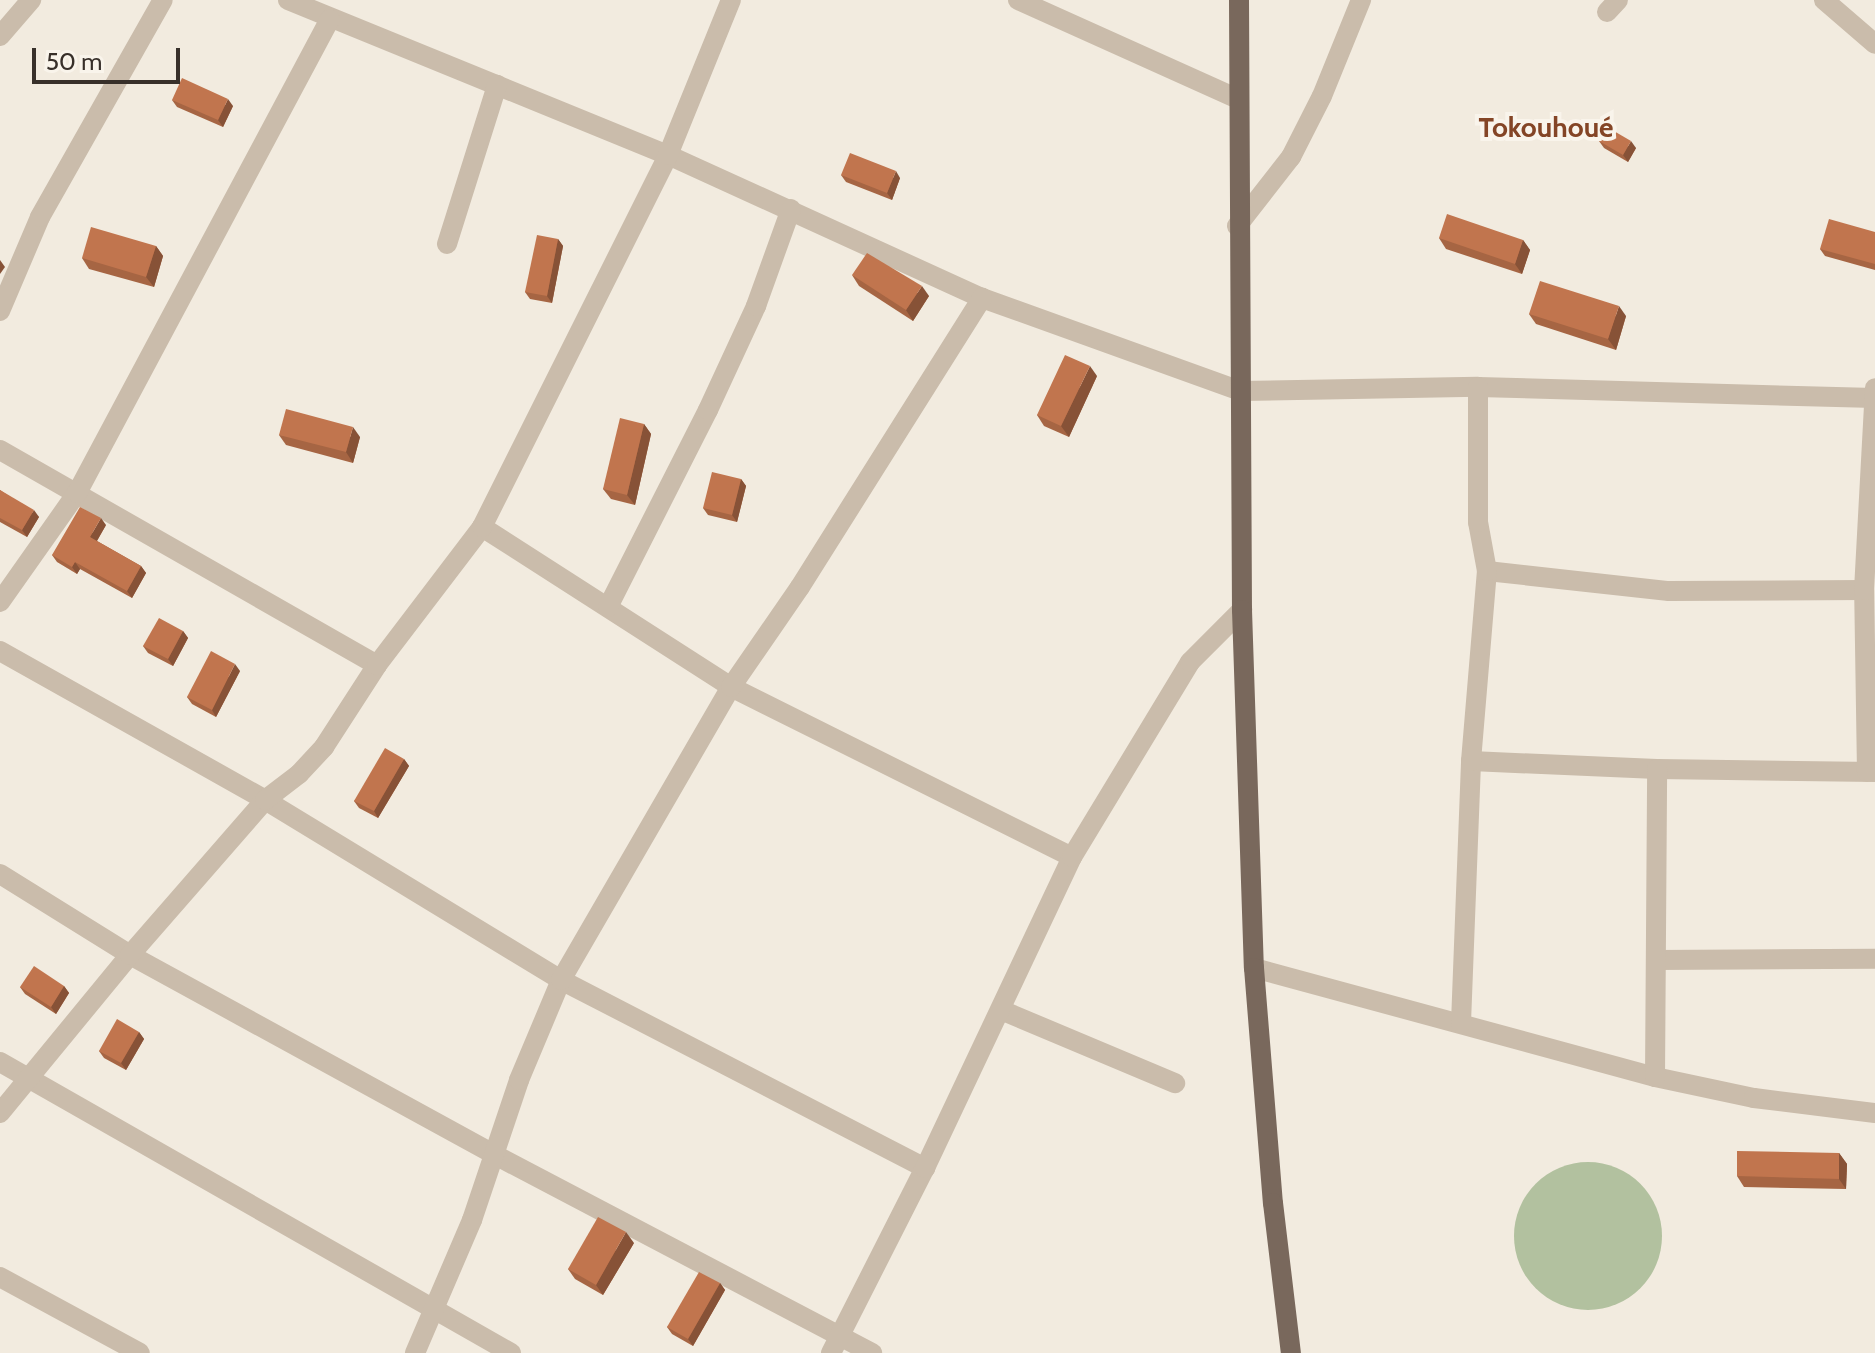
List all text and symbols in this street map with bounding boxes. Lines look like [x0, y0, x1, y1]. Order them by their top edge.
scale bar [36, 32, 184, 82]
text: 50 m [46, 47, 102, 76]
district label: Tokouhoué [1478, 110, 1614, 144]

